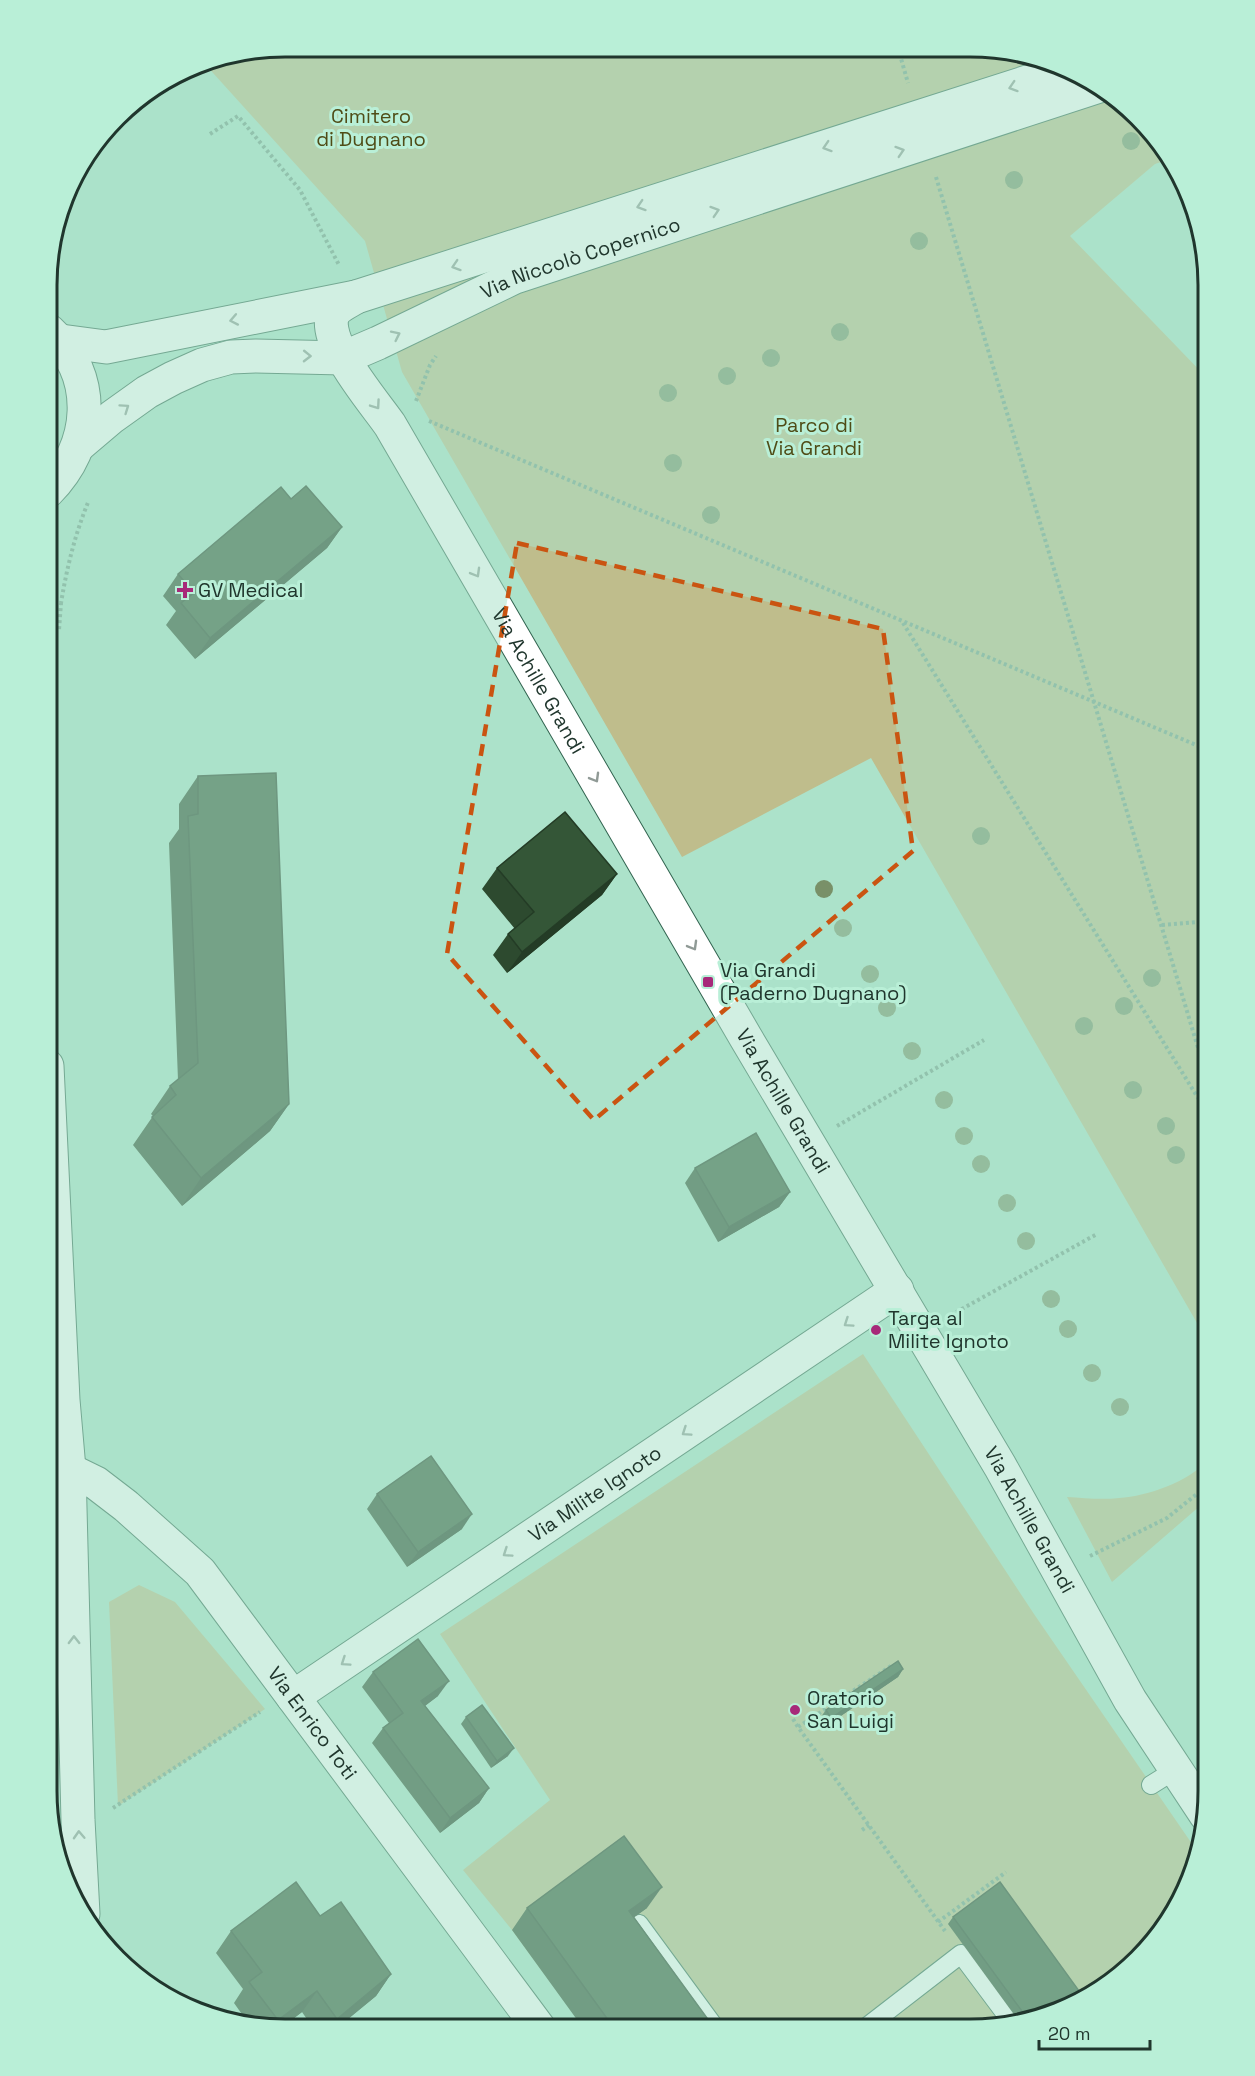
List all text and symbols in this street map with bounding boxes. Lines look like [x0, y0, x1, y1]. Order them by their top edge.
one-way arrow [1008, 80, 1019, 92]
park label: Cimitero di Dugnano [316, 103, 426, 152]
one-way arrow [822, 139, 833, 152]
one-way arrow [894, 146, 905, 158]
one-way arrow [636, 199, 647, 212]
one-way arrow [709, 206, 720, 219]
street label: Via Niccolò Copernico [476, 211, 684, 305]
one-way arrow [451, 259, 462, 271]
one-way arrow [229, 313, 239, 326]
one-way arrow [390, 330, 401, 342]
one-way arrow [303, 350, 312, 362]
one-way arrow [369, 399, 380, 410]
one-way arrow [118, 404, 129, 415]
park label: Parco di Via Grandi [766, 412, 862, 461]
one-way arrow [469, 567, 480, 577]
place label: GV Medical [198, 577, 303, 603]
marker: GV Medical [176, 581, 194, 599]
street label: Via Achille Grandi [486, 603, 591, 758]
one-way arrow [588, 772, 599, 782]
one-way arrow [686, 940, 697, 950]
place label: Via Grandi (Paderno Dugnano) [720, 957, 907, 1006]
marker: Via Grandi (Paderno Dugnano) [701, 975, 715, 989]
street label: Via Achille Grandi [730, 1024, 836, 1178]
place label: Targa al Milite Ignoto [888, 1305, 1009, 1354]
one-way arrow [844, 1316, 855, 1327]
marker: Targa al Milite Ignoto [869, 1323, 883, 1337]
one-way arrow [682, 1425, 693, 1436]
street label: Via Milite Ignoto [523, 1440, 666, 1548]
street label: Via Achille Grandi [978, 1442, 1081, 1598]
one-way arrow [503, 1546, 514, 1557]
one-way arrow [68, 1635, 80, 1644]
one-way arrow [341, 1655, 352, 1666]
street label: Via Enrico Toti [262, 1661, 363, 1785]
place label: Oratorio San Luigi [807, 1685, 894, 1734]
marker: Oratorio San Luigi [788, 1703, 802, 1717]
one-way arrow [73, 1830, 86, 1839]
scale bar [1039, 2013, 1150, 2051]
text: 20 m [1048, 2022, 1091, 2045]

